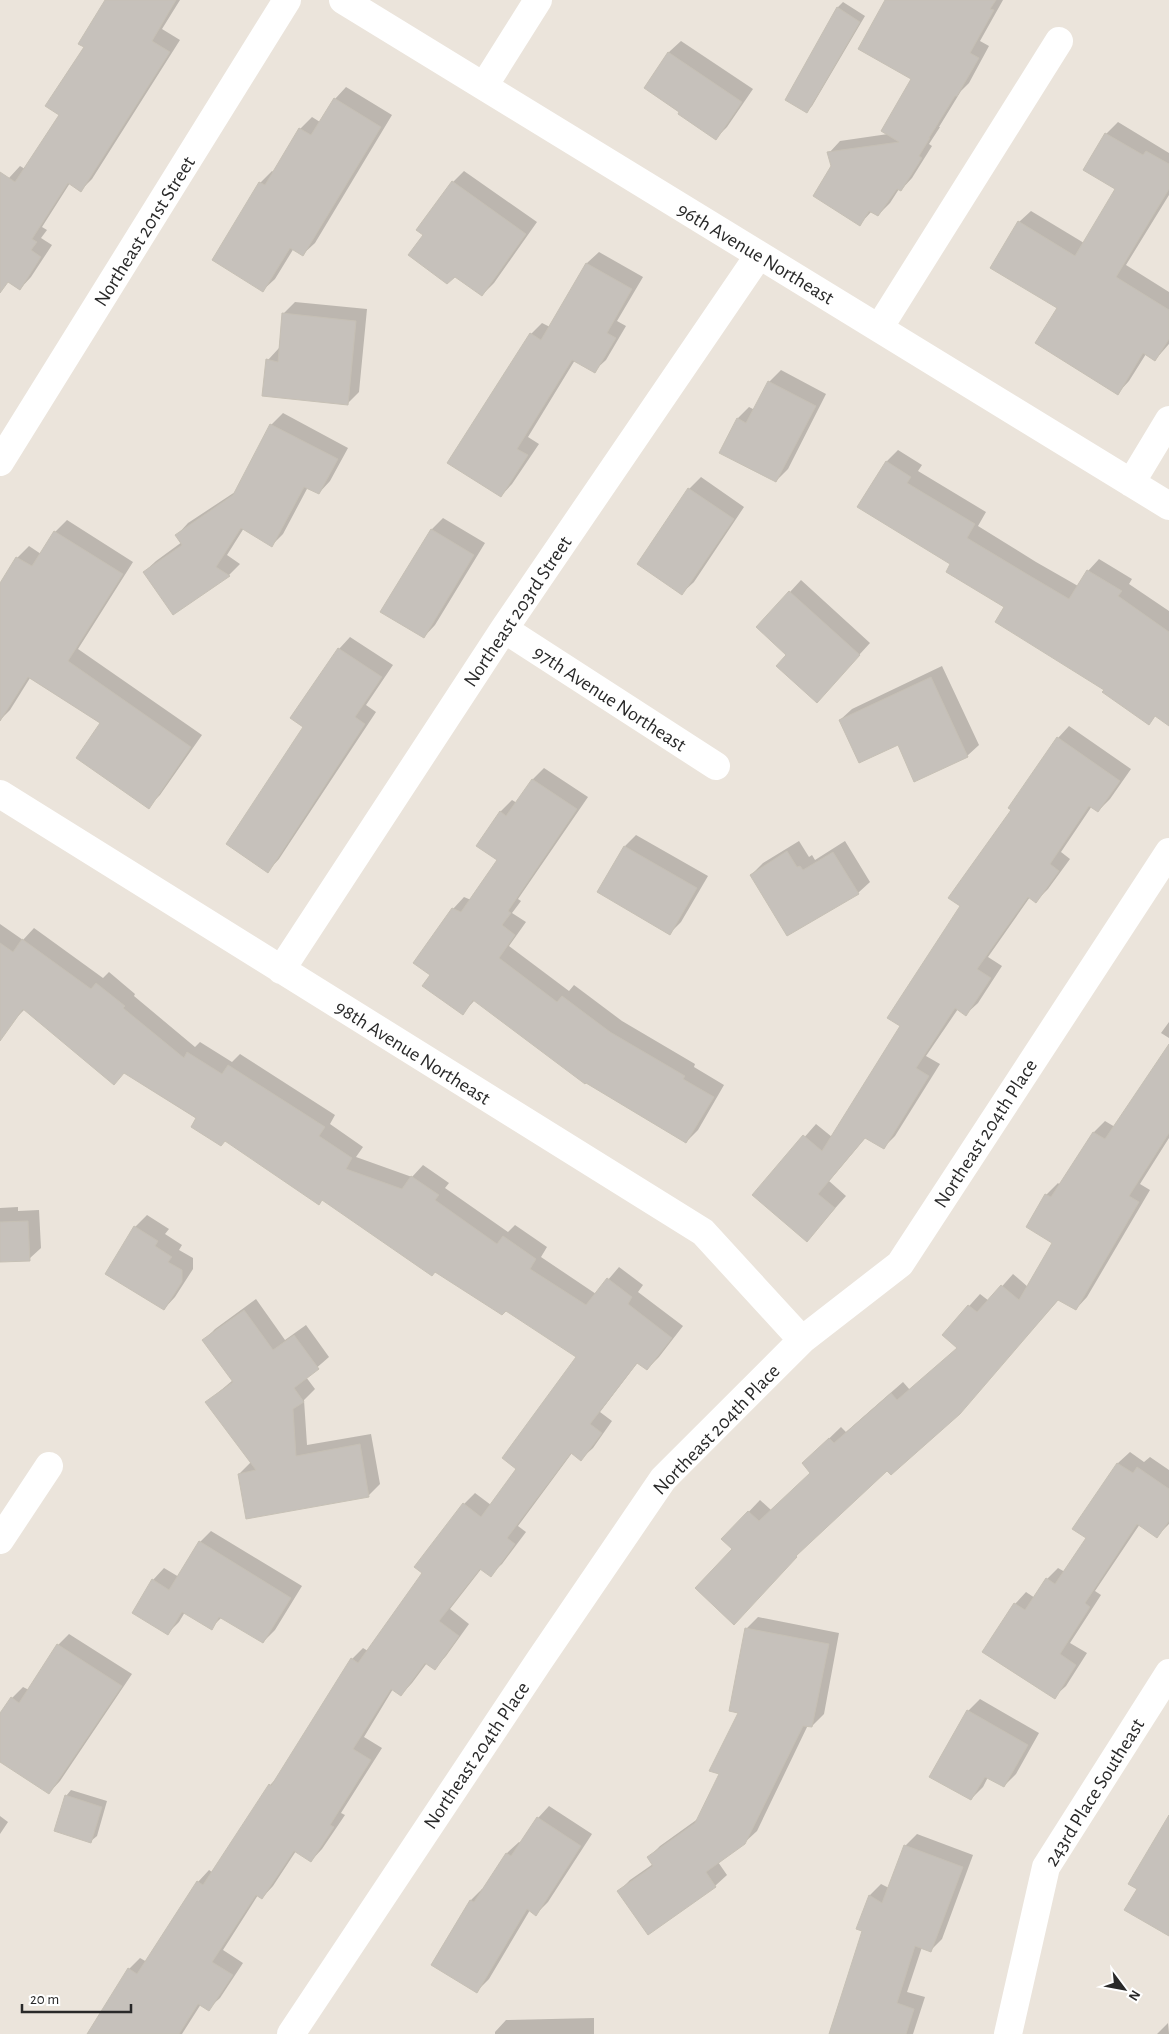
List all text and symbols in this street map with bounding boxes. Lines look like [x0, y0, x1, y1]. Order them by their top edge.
street label: Northeast 201st Street [91, 153, 199, 310]
street label: 96th Avenue Northeast [674, 199, 838, 309]
street label: Northeast 203rd Street [460, 532, 576, 690]
street label: 97th Avenue Northeast [529, 642, 690, 756]
street label: 98th Avenue Northeast [331, 997, 494, 1109]
street label: Northeast 204th Place [930, 1056, 1041, 1211]
street label: Northeast 204th Place [650, 1361, 784, 1499]
street label: Northeast 204th Place [420, 1678, 533, 1833]
street label: 243rd Place Southeast [1041, 1715, 1149, 1870]
north arrow [1099, 1964, 1149, 2014]
scale bar [22, 1982, 131, 2014]
text: N [1126, 1988, 1143, 2003]
text: 20 m [30, 1992, 59, 2007]

